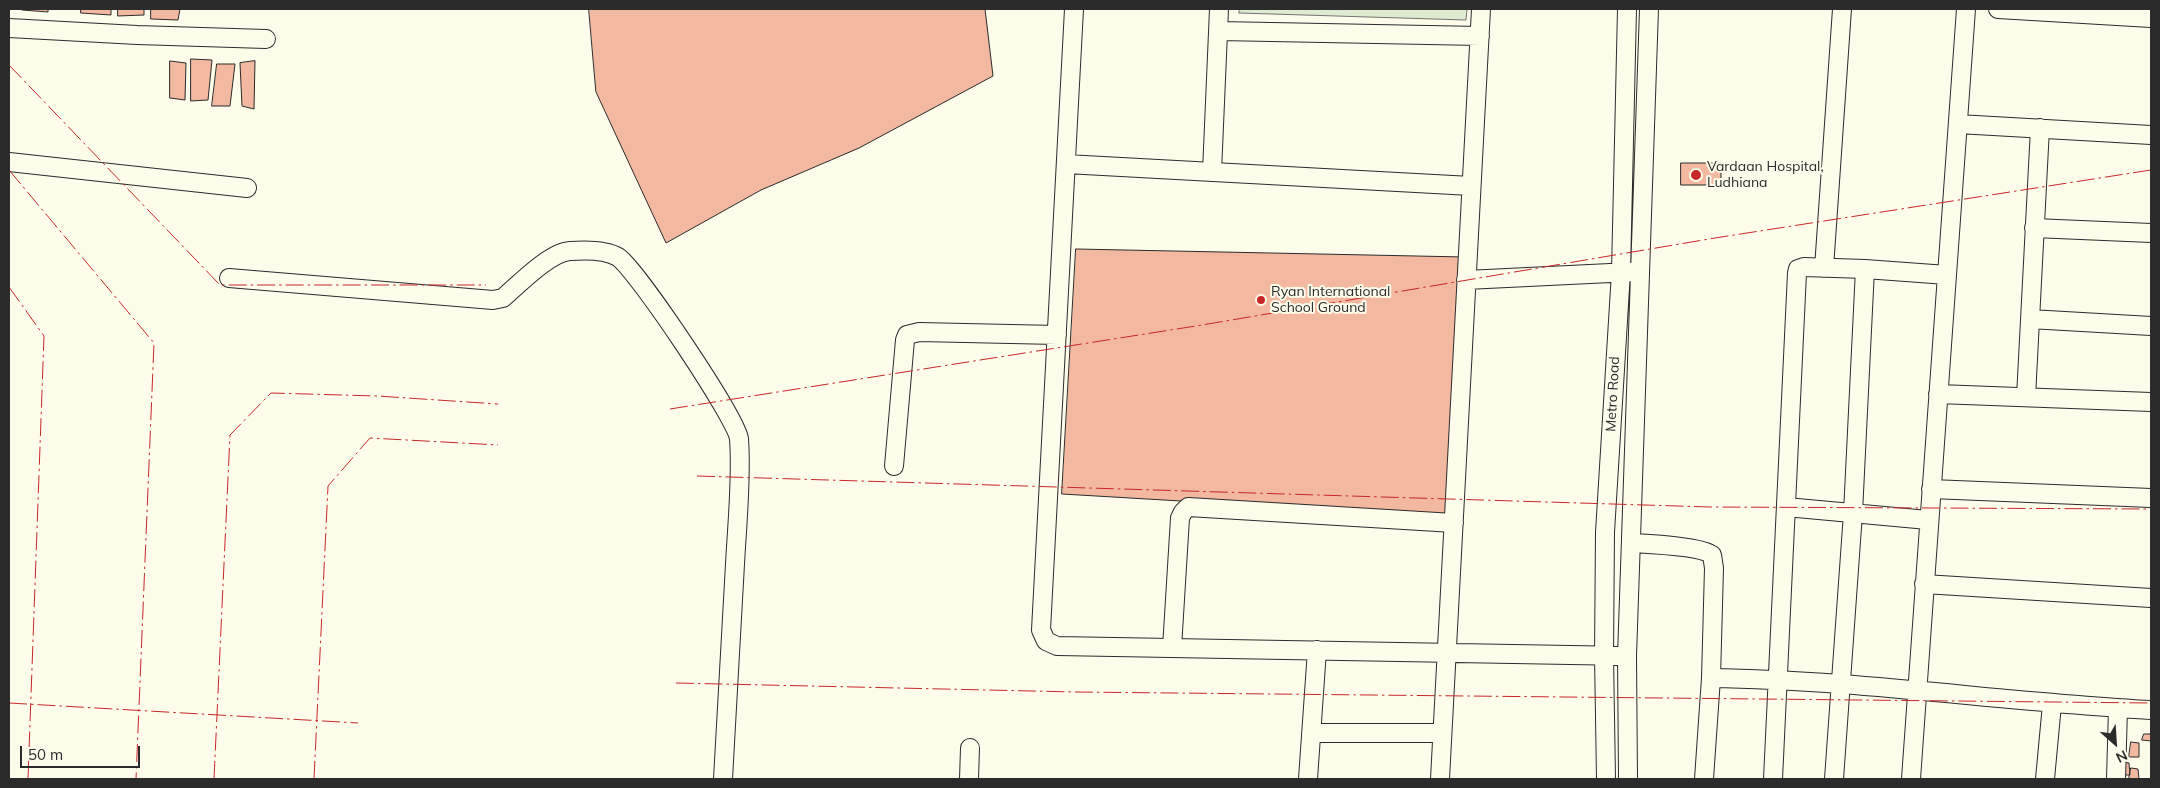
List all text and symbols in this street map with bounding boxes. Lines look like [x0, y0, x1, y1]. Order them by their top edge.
place label: Vardaan Hospital, Ludhiana [1707, 159, 1824, 192]
marker: Vardaan Hospital, Ludhiana [1689, 168, 1703, 182]
place label: Ryan International School Ground [1271, 284, 1390, 316]
marker: Ryan International School Ground [1255, 294, 1267, 306]
street label: Metro Road [1603, 356, 1623, 432]
north arrow [2090, 718, 2140, 768]
scale bar [22, 736, 142, 768]
text: 50 m [28, 745, 63, 764]
text: N [2113, 746, 2130, 767]

